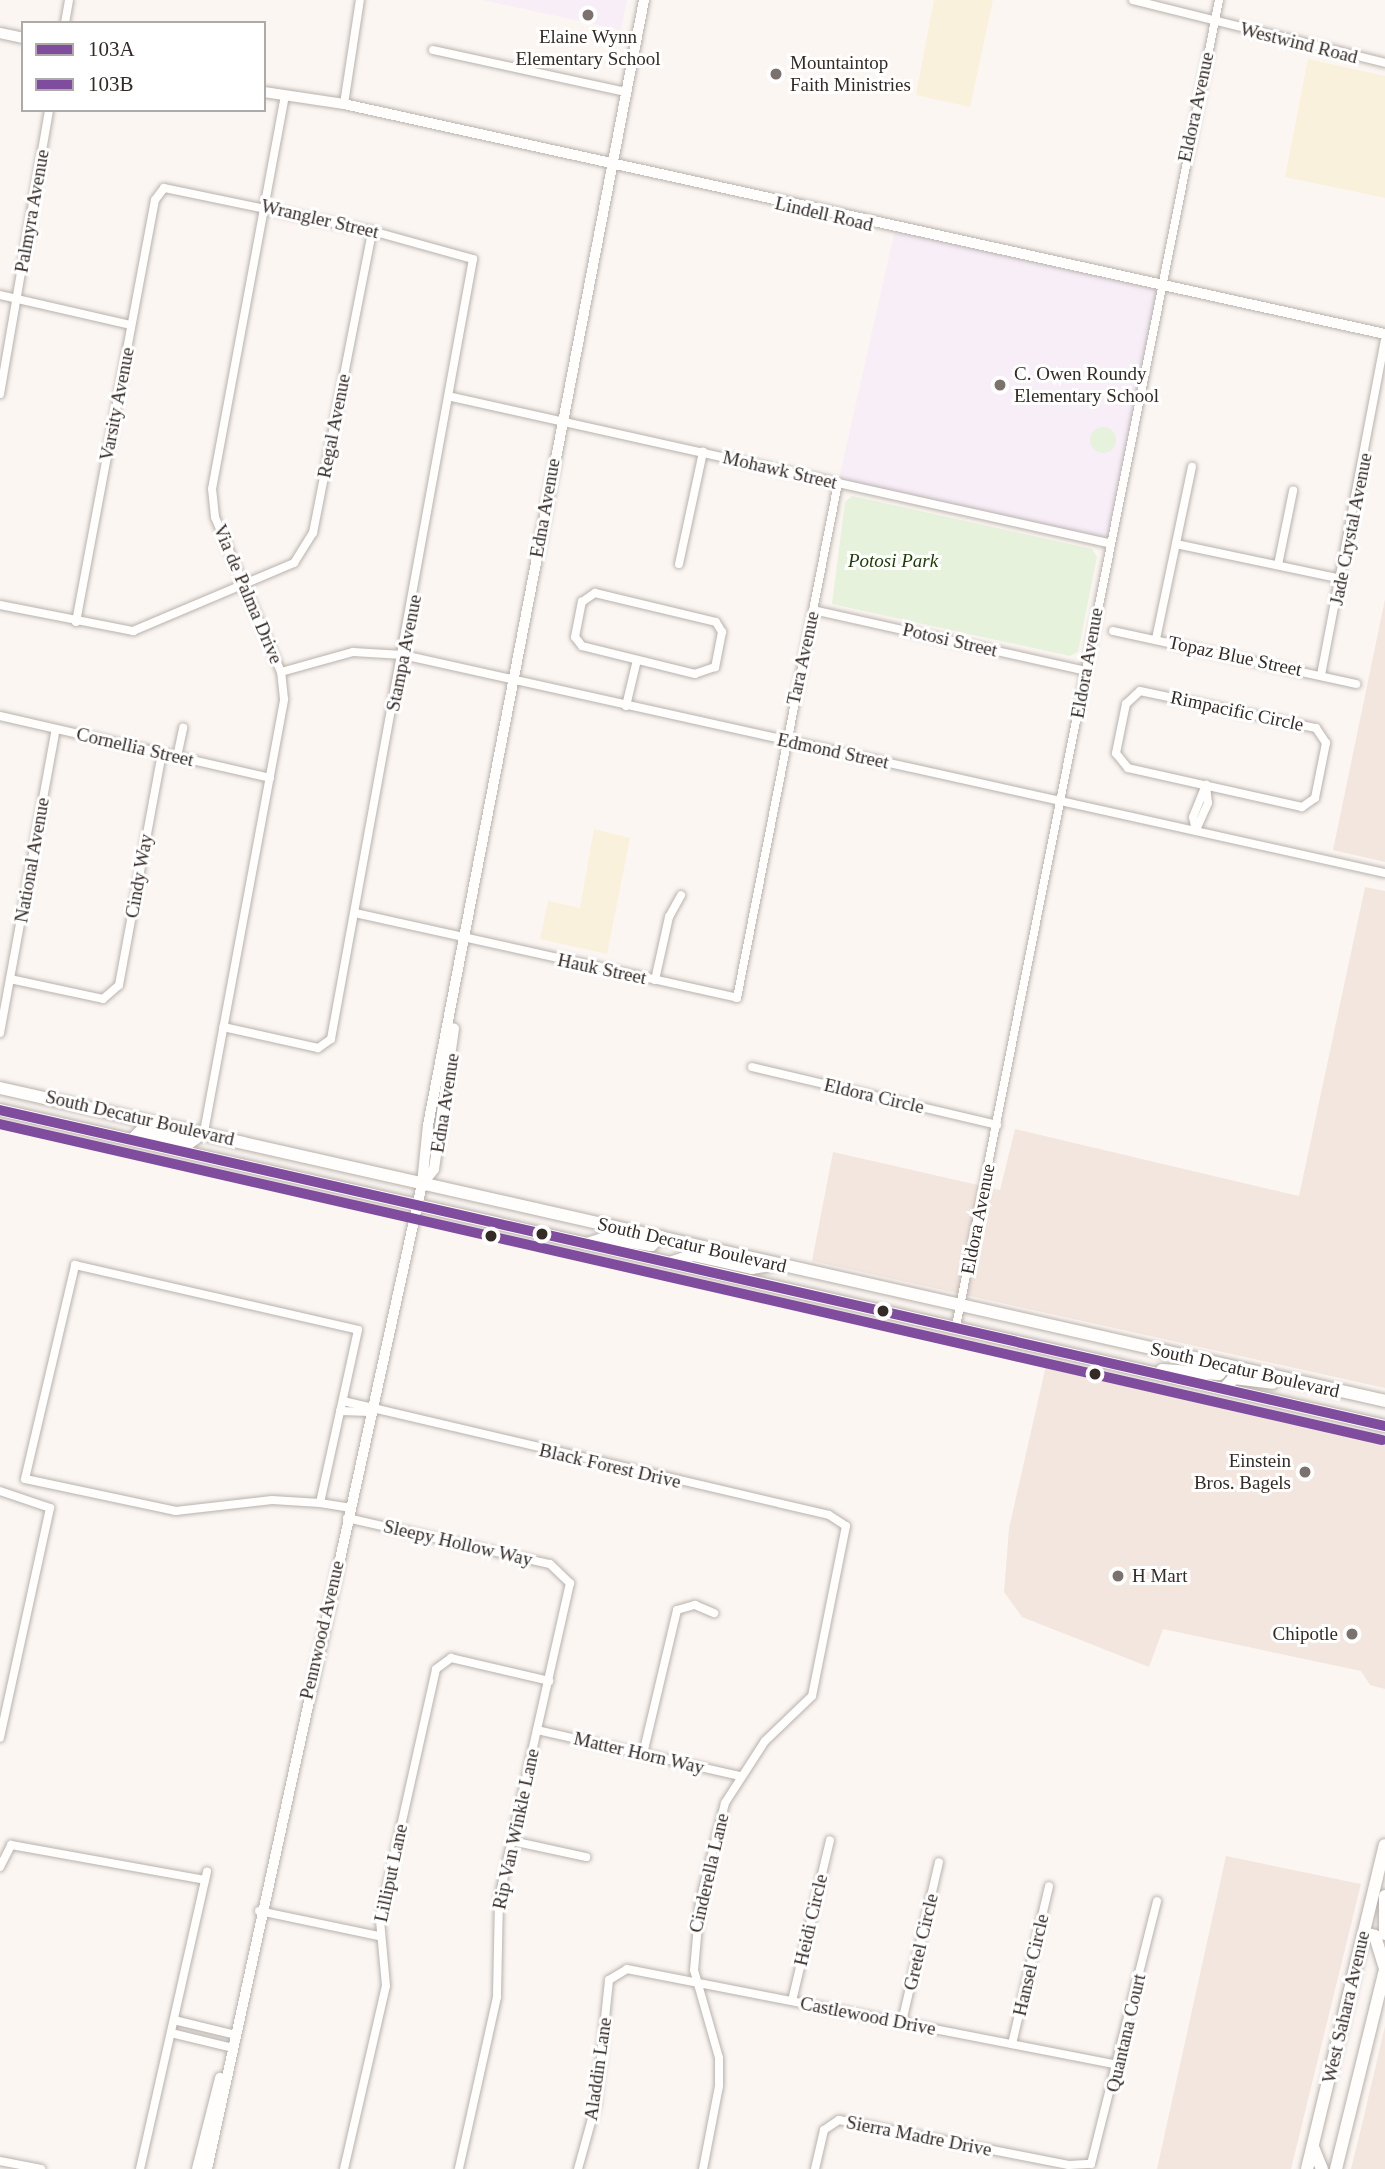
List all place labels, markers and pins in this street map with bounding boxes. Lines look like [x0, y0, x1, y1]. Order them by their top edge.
marker: Elaine Wynn Elementary School [580, 7, 596, 23]
place label: Elaine Wynn Elementary School [515, 26, 661, 70]
place label: Mountaintop Faith Ministries [790, 52, 911, 96]
marker: Mountaintop Faith Ministries [768, 66, 784, 82]
place label: C. Owen Roundy Elementary School [1014, 363, 1159, 407]
marker: C. Owen Roundy Elementary School [992, 377, 1008, 393]
unlabelled marker [535, 1227, 549, 1241]
unlabelled marker [484, 1229, 498, 1243]
unlabelled marker [876, 1304, 890, 1318]
unlabelled marker [1088, 1367, 1102, 1381]
place label: Einstein Bros. Bagels [1194, 1450, 1291, 1494]
marker: Einstein Bros. Bagels [1297, 1464, 1313, 1480]
place label: H Mart [1132, 1565, 1187, 1587]
marker: H Mart [1110, 1568, 1126, 1584]
place label: Chipotle [1273, 1623, 1338, 1645]
marker: Chipotle [1344, 1626, 1360, 1642]

